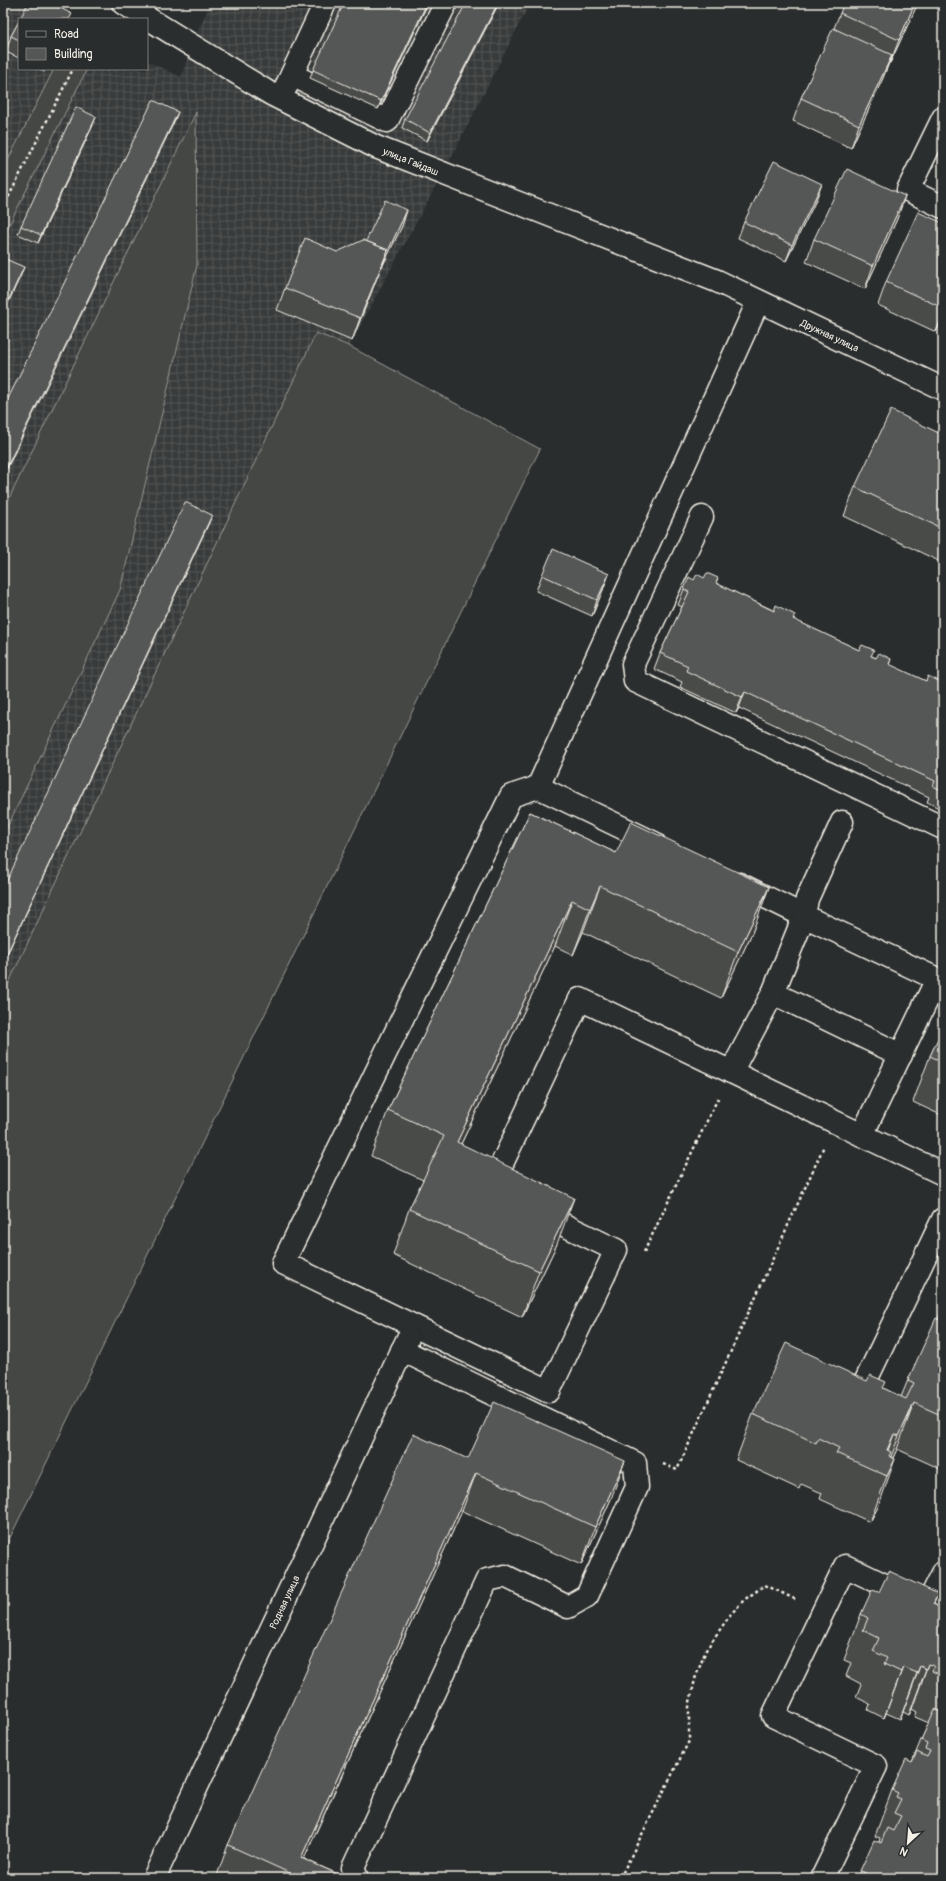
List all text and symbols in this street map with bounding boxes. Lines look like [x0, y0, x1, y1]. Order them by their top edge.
legend [18, 18, 148, 70]
text: Road [54, 27, 79, 42]
text: Building [54, 47, 93, 62]
street label: улица Гайдаш [380, 145, 440, 179]
street label: Дружная улица [798, 317, 861, 355]
street label: Родная улица [267, 1573, 303, 1631]
north arrow [888, 1823, 928, 1863]
text: N [897, 1844, 910, 1859]

